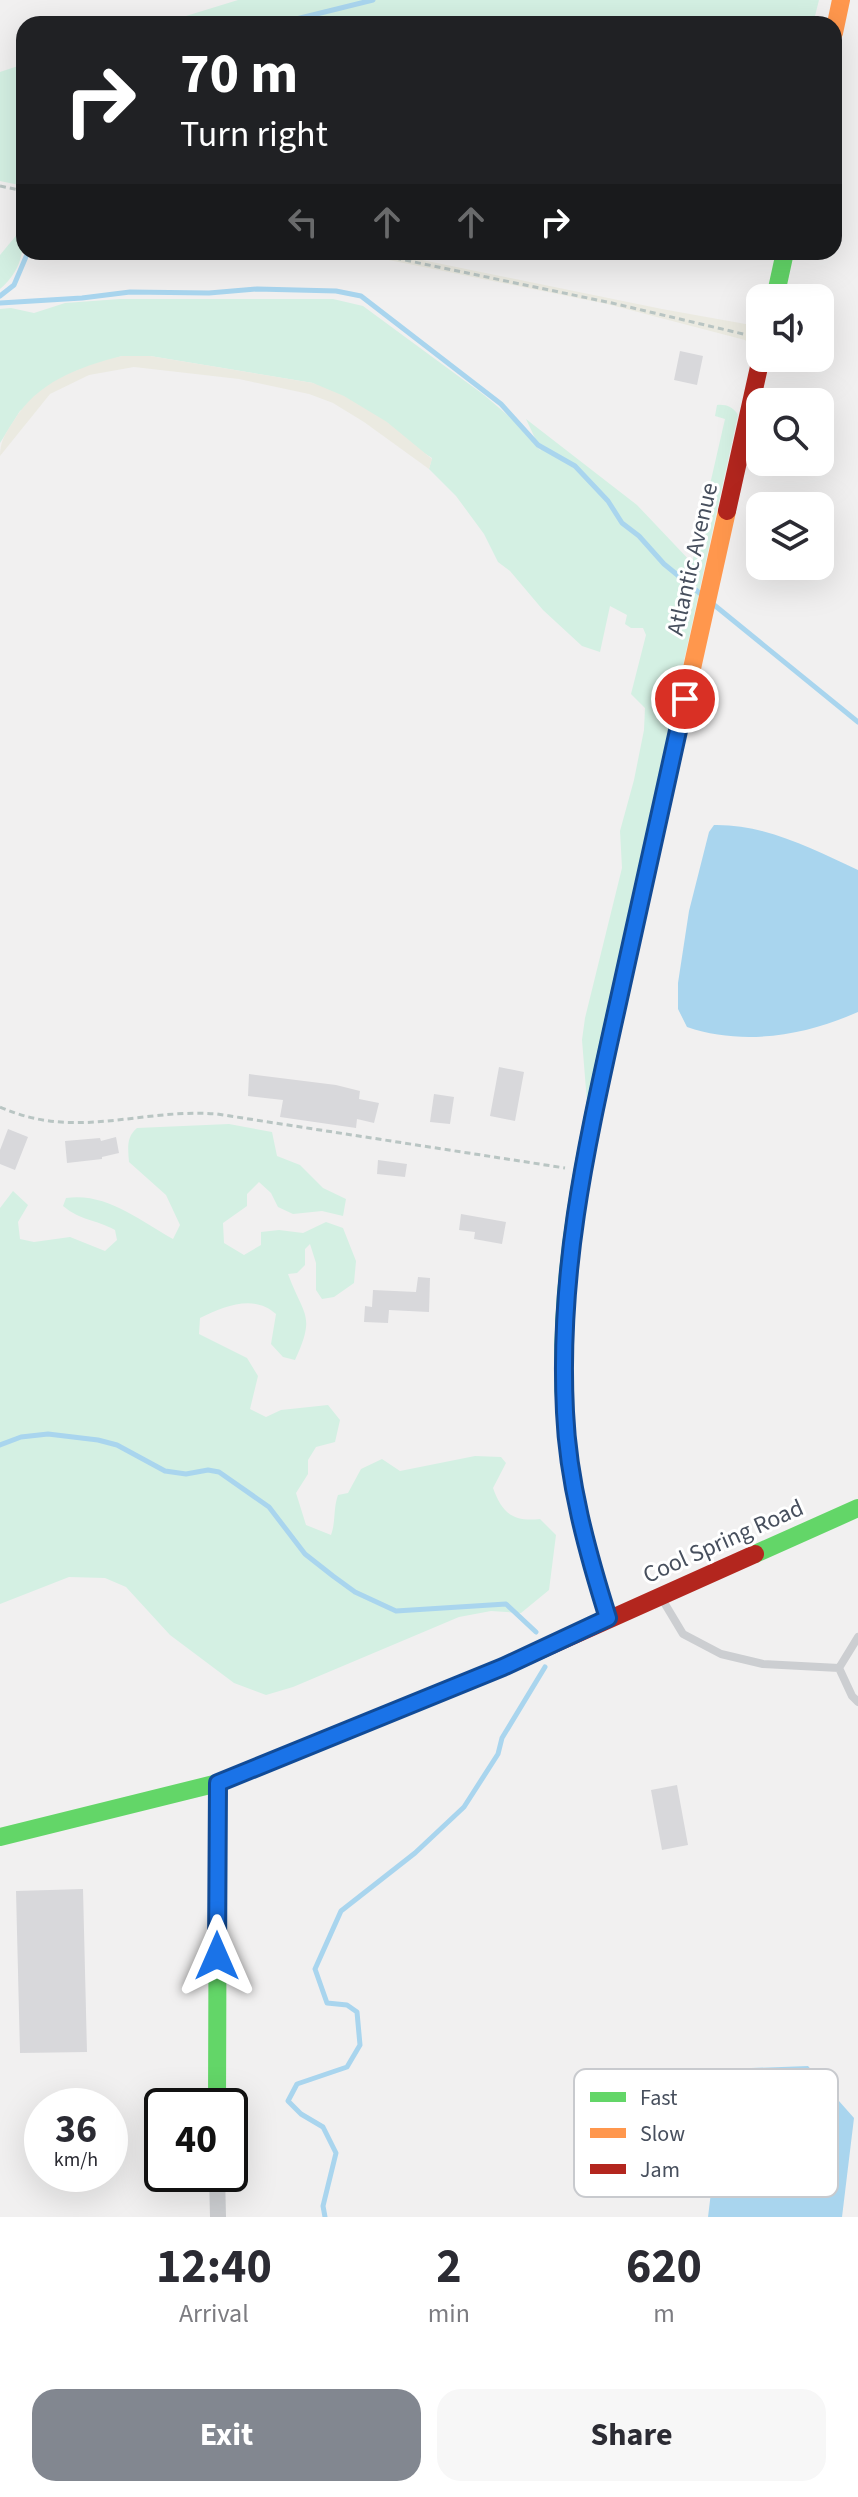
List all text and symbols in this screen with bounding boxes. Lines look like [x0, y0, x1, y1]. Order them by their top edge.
text: 70 m [180, 35, 298, 114]
icon: right [48, 48, 152, 152]
text: Turn right [180, 109, 328, 160]
icon: left [281, 200, 325, 244]
icon: ahead [365, 200, 409, 244]
icon: ahead [449, 200, 493, 244]
icon: right [533, 200, 577, 244]
map controls [746, 284, 834, 580]
button: sound [746, 284, 834, 372]
button: search [746, 388, 834, 476]
street label: Atlantic Avenue [658, 479, 727, 639]
button: layers [746, 492, 834, 580]
pin [651, 665, 719, 733]
icon: arrive [663, 677, 707, 721]
street label: Cool Spring Road [637, 1490, 809, 1593]
position arrow [175, 1914, 259, 1998]
legend [574, 2069, 838, 2197]
text: Fast [640, 2082, 678, 2114]
speed limit sign: 40 [144, 2088, 248, 2192]
text: 36 [55, 2101, 97, 2158]
text: Slow [640, 2118, 685, 2150]
text: km/h [54, 2146, 98, 2174]
text: Jam [640, 2154, 680, 2186]
text: 12:40 [156, 2233, 272, 2301]
text: 2 [436, 2233, 462, 2301]
text: 620 [626, 2233, 702, 2301]
text: Arrival [179, 2295, 249, 2332]
text: min [428, 2295, 470, 2332]
text: m [653, 2295, 675, 2332]
button: Exit [32, 2389, 421, 2481]
button: Share [437, 2389, 826, 2481]

